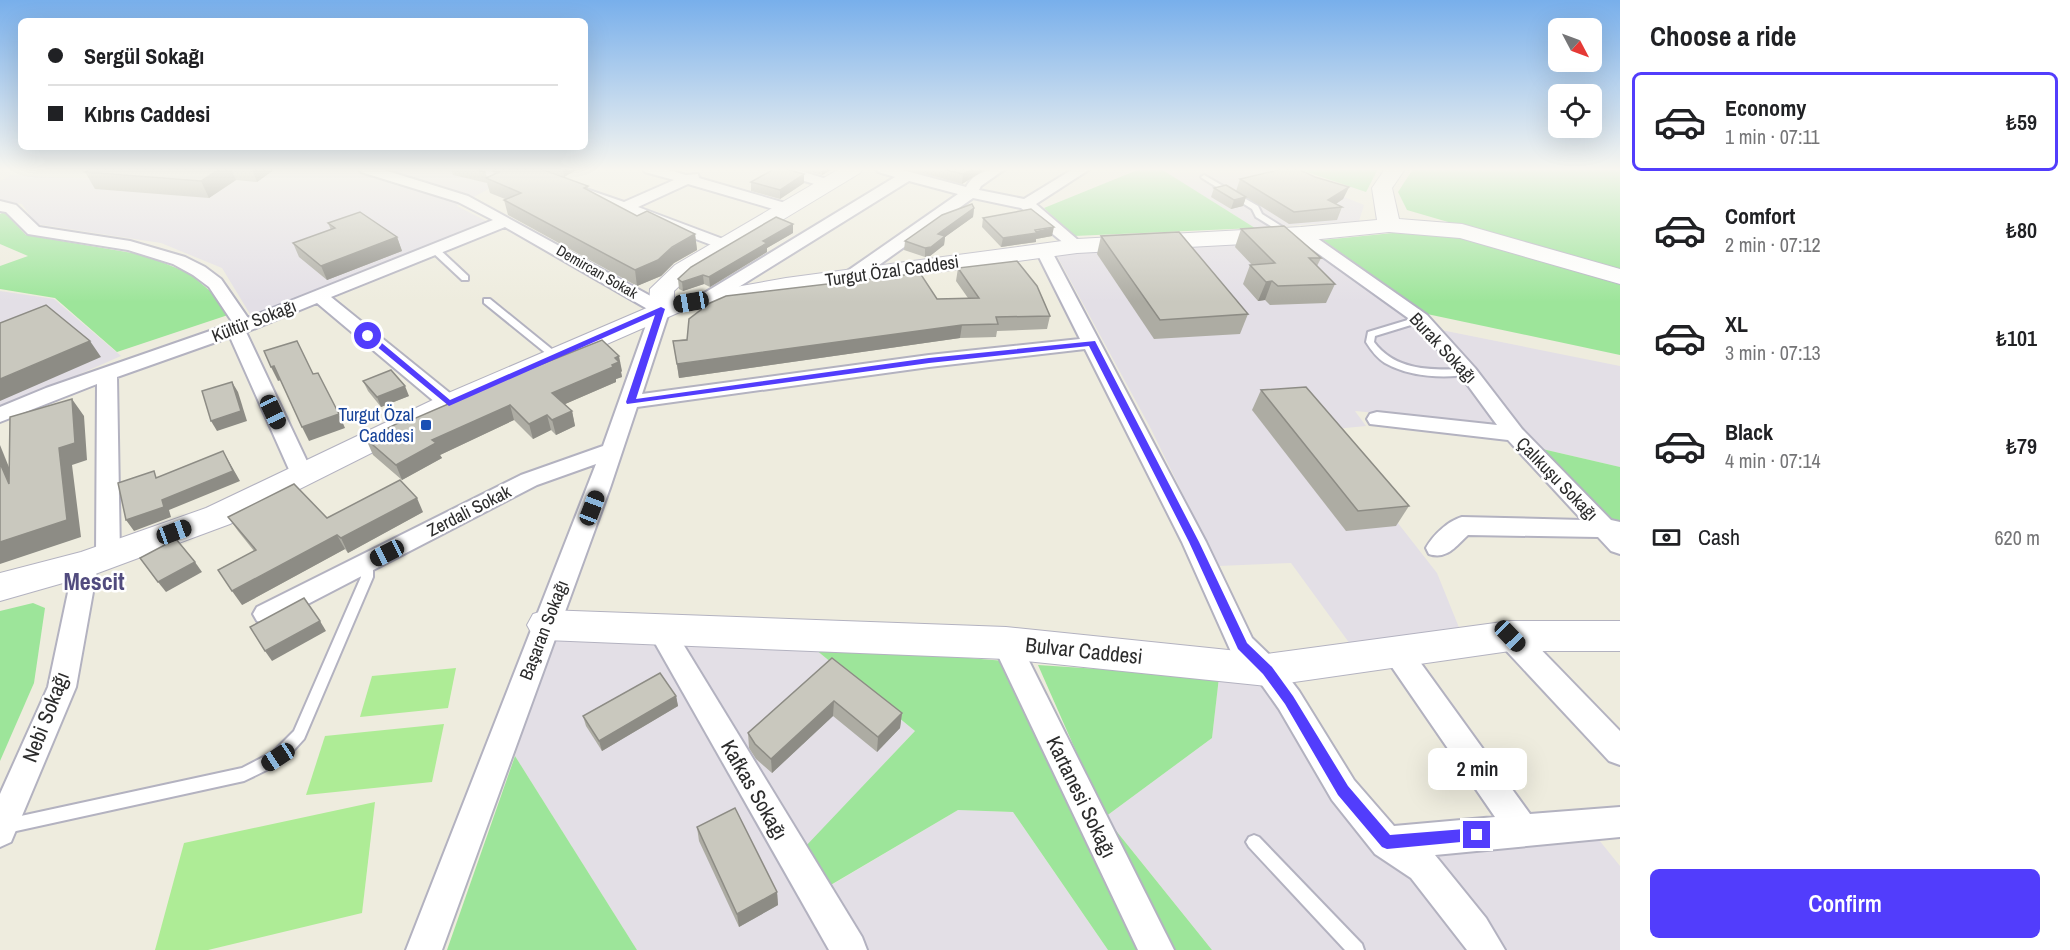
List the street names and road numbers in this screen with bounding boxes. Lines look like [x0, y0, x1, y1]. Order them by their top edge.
street label: Demircan Sokak [553, 240, 643, 304]
street label: Turgut Özal Caddesi [823, 249, 960, 292]
street label: Kültür Sokağı [208, 293, 300, 348]
street label: Burak Sokağı [1404, 307, 1483, 389]
street label: Çalıkuşu Sokağı [1511, 431, 1604, 526]
street label: Zerdali Sokak [423, 478, 516, 542]
street label: Başaran Sokağı [513, 576, 574, 683]
street label: Bulvar Caddesi [1024, 630, 1144, 671]
street label: Nebi Sokağı [15, 667, 76, 766]
street label: Kartanesi Sokağı [1039, 731, 1123, 863]
street label: Kafkas Sokağı [714, 734, 795, 845]

